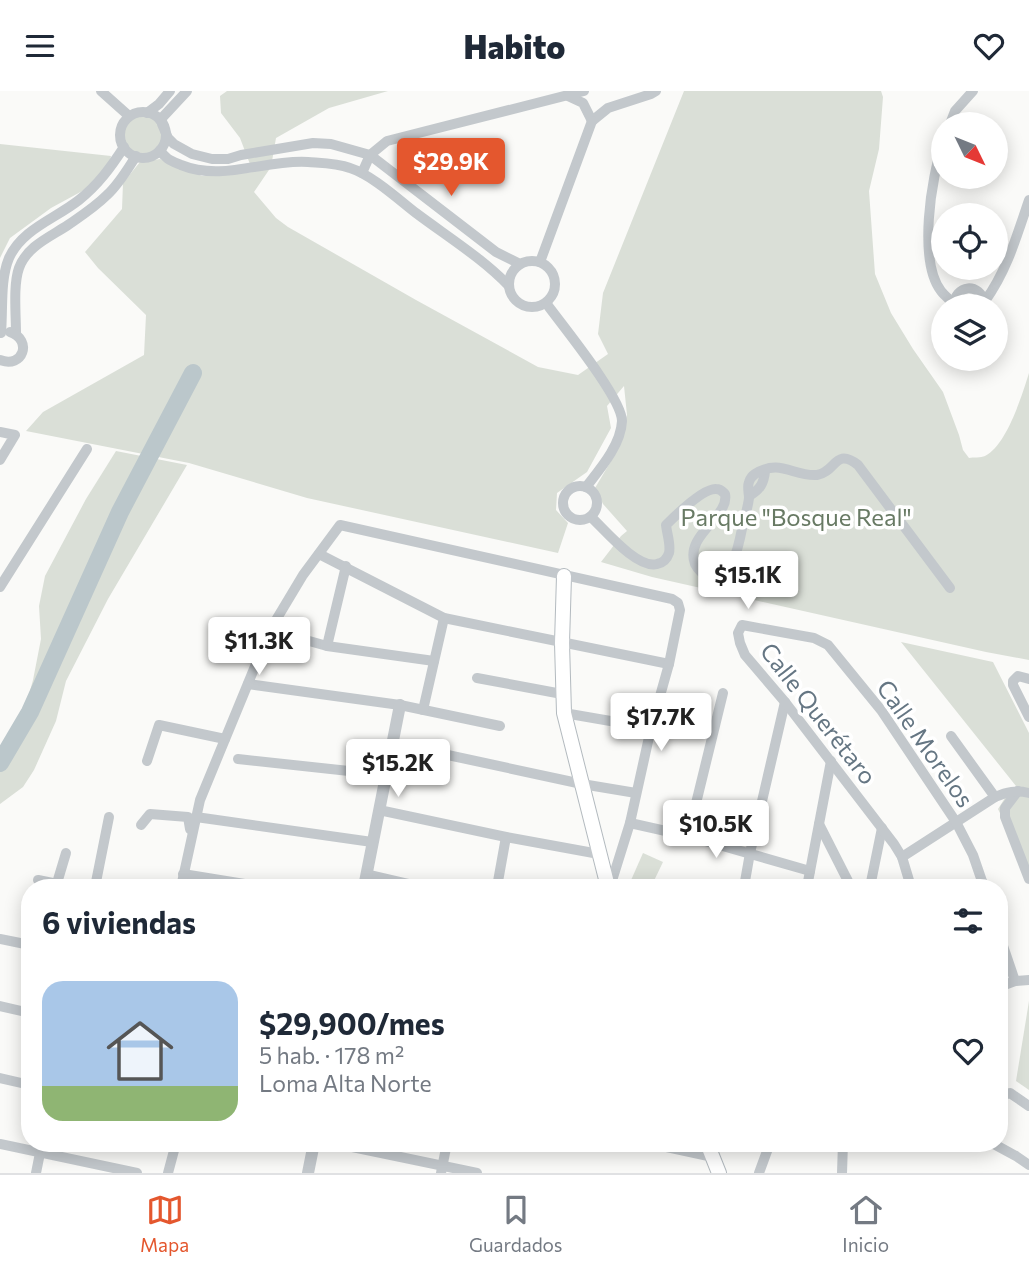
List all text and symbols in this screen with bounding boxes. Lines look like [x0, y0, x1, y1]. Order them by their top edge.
text: Habito [464, 26, 565, 66]
icon: menu [21, 27, 59, 65]
icon: heart [970, 27, 1008, 65]
north arrow [931, 112, 1008, 189]
map controls [931, 112, 1008, 371]
pin: $29.9K [394, 139, 508, 198]
text: $29.9K [413, 147, 489, 175]
button: locate [931, 203, 1008, 280]
button: layers [931, 294, 1008, 371]
park label: Parque "Bosque Real" [680, 502, 912, 531]
pin: $15.1K [691, 552, 805, 611]
text: $15.1K [714, 560, 782, 588]
pin: $11.3K [202, 617, 316, 677]
text: $11.3K [224, 626, 294, 654]
street label: Calle Querétaro [755, 636, 883, 790]
street label: Calle Morelos [871, 674, 981, 812]
pin: $17.7K [604, 693, 718, 753]
text: $17.7K [626, 702, 696, 730]
pin: $15.2K [341, 739, 455, 799]
text: $15.2K [362, 748, 434, 776]
pin: $10.5K [659, 801, 773, 860]
text: $10.5K [679, 809, 753, 837]
icon: filters [949, 902, 987, 940]
text: 6 viviendas [42, 903, 196, 940]
text: $29,900/mes [259, 1004, 445, 1041]
icon: home [98, 1009, 182, 1093]
icon: heart [949, 1032, 987, 1070]
text: 5 hab. · 178 m² [259, 1041, 404, 1069]
text: Loma Alta Norte [259, 1069, 432, 1097]
tab: Mapa [140, 1191, 189, 1256]
tab: Guardados [469, 1191, 562, 1256]
tab: Inicio [842, 1191, 889, 1256]

